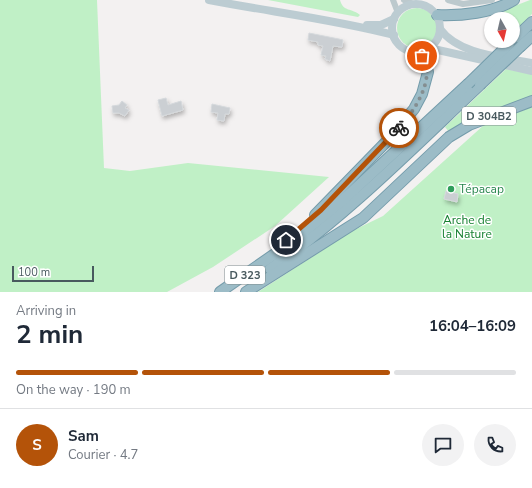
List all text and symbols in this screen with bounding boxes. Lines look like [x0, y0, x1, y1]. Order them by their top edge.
north arrow [484, 12, 520, 48]
map controls [484, 12, 520, 48]
pin [405, 39, 439, 73]
icon: bag [411, 45, 433, 67]
road number: D 304B2 [462, 107, 516, 125]
courier [379, 108, 419, 148]
icon: bike [388, 117, 410, 139]
place label: Tépacap [459, 181, 504, 197]
marker: Tépacap [446, 184, 456, 194]
park label: Arche de la Nature [442, 212, 492, 242]
pin [269, 223, 303, 257]
icon: home [275, 229, 297, 251]
scale bar [12, 264, 94, 283]
text: 100 m [18, 265, 50, 280]
road number: D 323 [225, 266, 265, 284]
text: Arriving in [16, 302, 76, 320]
text: 16:04–16:09 [429, 316, 516, 336]
text: 2 min [16, 317, 83, 352]
text: On the way · 190 m [16, 381, 131, 399]
button: chat [422, 424, 464, 466]
button: phone [474, 424, 516, 466]
text: Sam [68, 426, 99, 446]
text: S [32, 435, 42, 455]
text: Courier · 4.7 [68, 446, 138, 464]

